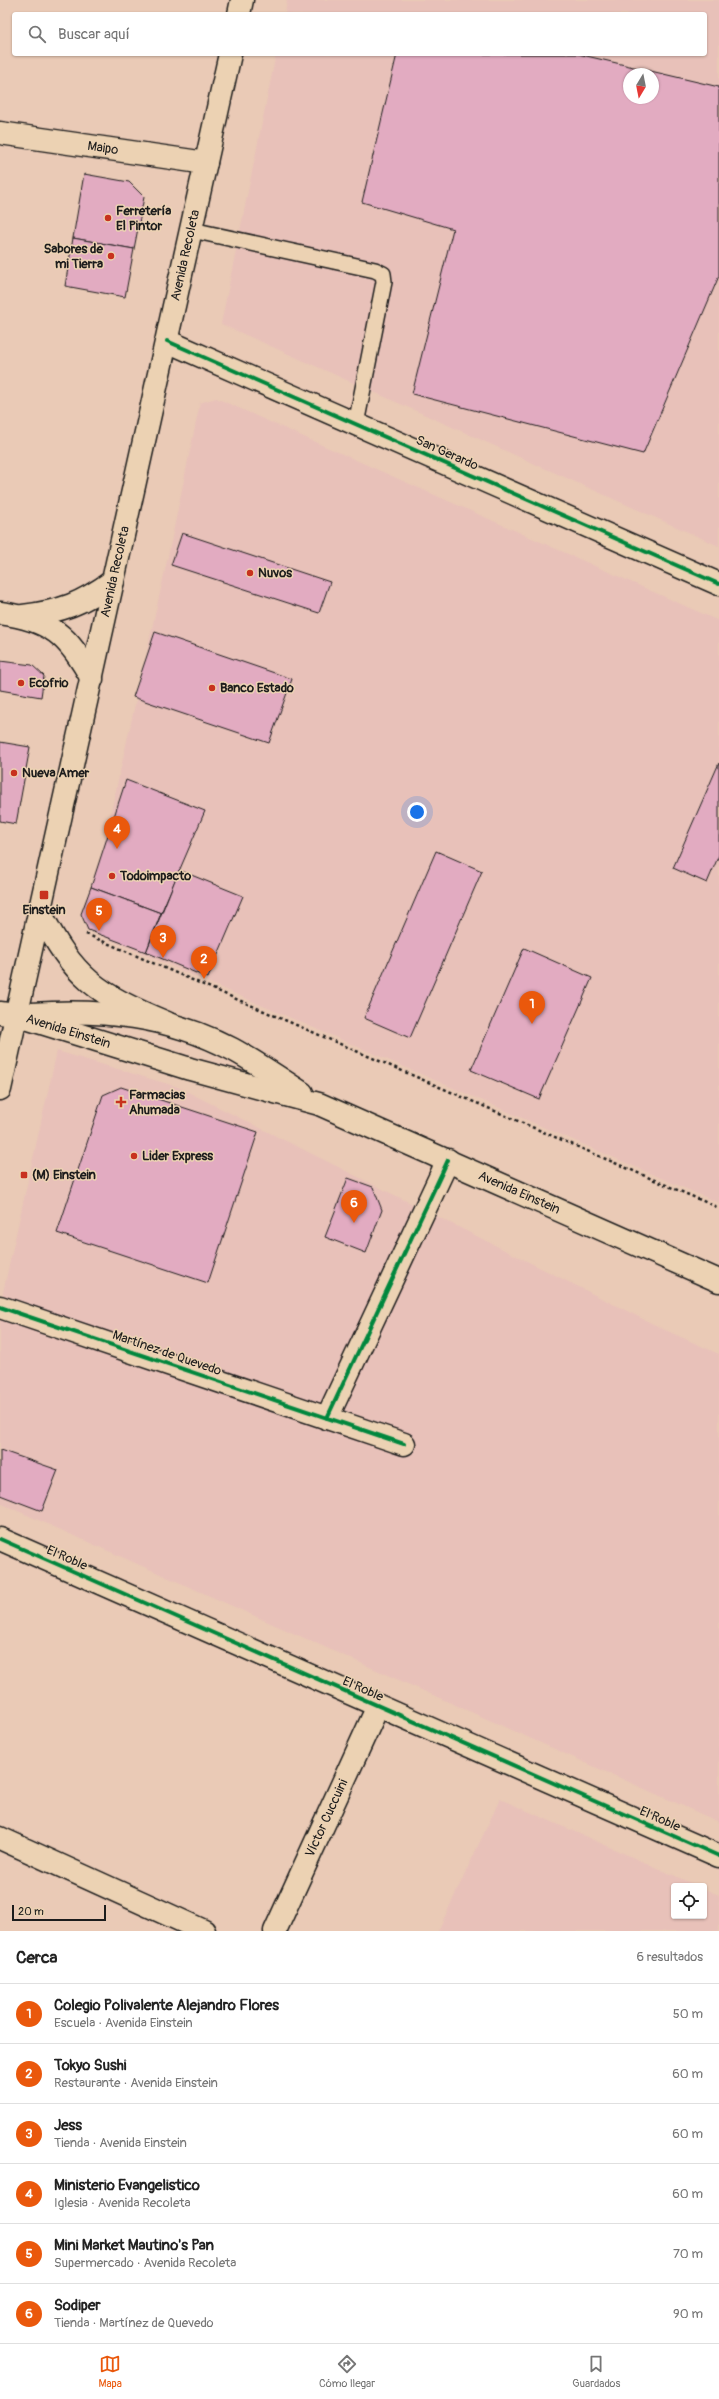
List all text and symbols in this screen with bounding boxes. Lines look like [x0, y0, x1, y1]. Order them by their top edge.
search box [12, 12, 707, 56]
icon: search [26, 23, 48, 45]
text: Buscar aquí [58, 25, 130, 44]
north arrow [623, 68, 659, 104]
street label: Maipo [86, 138, 119, 158]
place label: Ferretería El Pintor [116, 203, 171, 234]
street label: Avenida Recoleta [167, 208, 203, 302]
marker: Ferretería El Pintor [103, 213, 113, 223]
place label: Sabores de mi Tierra [44, 241, 104, 272]
marker: Sabores de mi Tierra [106, 251, 116, 261]
street label: San Gerardo [413, 432, 481, 474]
street label: Avenida Recoleta [97, 524, 133, 619]
place label: Nuvos [258, 565, 292, 581]
marker: Nuvos [245, 568, 255, 578]
place label: Ecofrio [29, 675, 69, 691]
marker: Ecofrio [16, 678, 26, 688]
place label: Banco Estado [220, 680, 294, 696]
marker: Banco Estado [207, 683, 217, 693]
place label: Nueva Amer [22, 765, 90, 781]
marker: Nueva Amer [9, 768, 19, 778]
your location [407, 802, 427, 822]
pin: 4 [104, 816, 130, 849]
place label: Todoimpacto [119, 868, 191, 884]
marker: Todoimpacto [107, 871, 117, 881]
marker: Einstein [38, 889, 50, 901]
pin: 5 [86, 898, 112, 931]
place label: Einstein [22, 902, 66, 918]
pin: 3 [150, 925, 176, 958]
pin: 2 [191, 946, 217, 979]
pin: 1 [519, 991, 545, 1024]
street label: Avenida Einstein [24, 1011, 113, 1052]
place label: Farmacias Ahumada [129, 1087, 185, 1118]
marker: Farmacias Ahumada [116, 1097, 126, 1107]
place label: Lider Express [142, 1148, 213, 1164]
marker: Lider Express [129, 1151, 139, 1161]
place label: (M) Einstein [32, 1167, 97, 1183]
street label: Avenida Einstein [476, 1168, 563, 1218]
marker: (M) Einstein [19, 1170, 29, 1180]
pin: 6 [341, 1190, 367, 1223]
street label: Martínez de Quevedo [110, 1327, 224, 1379]
street label: El Roble [44, 1542, 90, 1574]
street label: El Roble [340, 1673, 386, 1705]
street label: Víctor Cuccuini [302, 1777, 351, 1860]
street label: El Roble [637, 1803, 683, 1835]
map controls [671, 1883, 707, 1919]
button: locate [671, 1883, 707, 1919]
scale bar [12, 1903, 106, 1922]
text: 20 m [18, 1905, 44, 1918]
text: Cerca [16, 1947, 57, 1968]
text: 6 resultados [636, 1949, 703, 1965]
text: Colegio Polivalente Alejandro Flores [54, 1996, 279, 2015]
text: 1 [26, 2006, 32, 2022]
text: 50 m [673, 2006, 703, 2022]
text: Escuela · Avenida Einstein [54, 2015, 193, 2031]
text: Tokyo Sushi [54, 2056, 127, 2075]
text: 2 [25, 2066, 33, 2082]
text: 60 m [672, 2066, 703, 2082]
text: Restaurante · Avenida Einstein [54, 2075, 218, 2091]
text: Jess [54, 2116, 82, 2135]
text: 3 [25, 2126, 33, 2142]
text: 60 m [672, 2126, 703, 2142]
text: Tienda · Avenida Einstein [54, 2135, 187, 2151]
text: Ministerio Evangelistico [54, 2176, 200, 2195]
text: 4 [25, 2186, 33, 2202]
text: 60 m [672, 2186, 703, 2202]
text: Iglesia · Avenida Recoleta [54, 2195, 191, 2211]
text: Mini Market Mautino's Pan [54, 2236, 214, 2255]
text: 5 [25, 2246, 33, 2262]
text: 70 m [673, 2246, 703, 2262]
text: Supermercado · Avenida Recoleta [54, 2255, 236, 2271]
text: Sodiper [54, 2296, 101, 2315]
text: 6 [25, 2306, 33, 2322]
text: 90 m [673, 2306, 703, 2322]
text: Tienda · Martínez de Quevedo [54, 2315, 214, 2331]
tab: Mapa [99, 2353, 122, 2390]
tab: Cómo llegar [319, 2353, 375, 2390]
tab: Guardados [572, 2353, 620, 2390]

